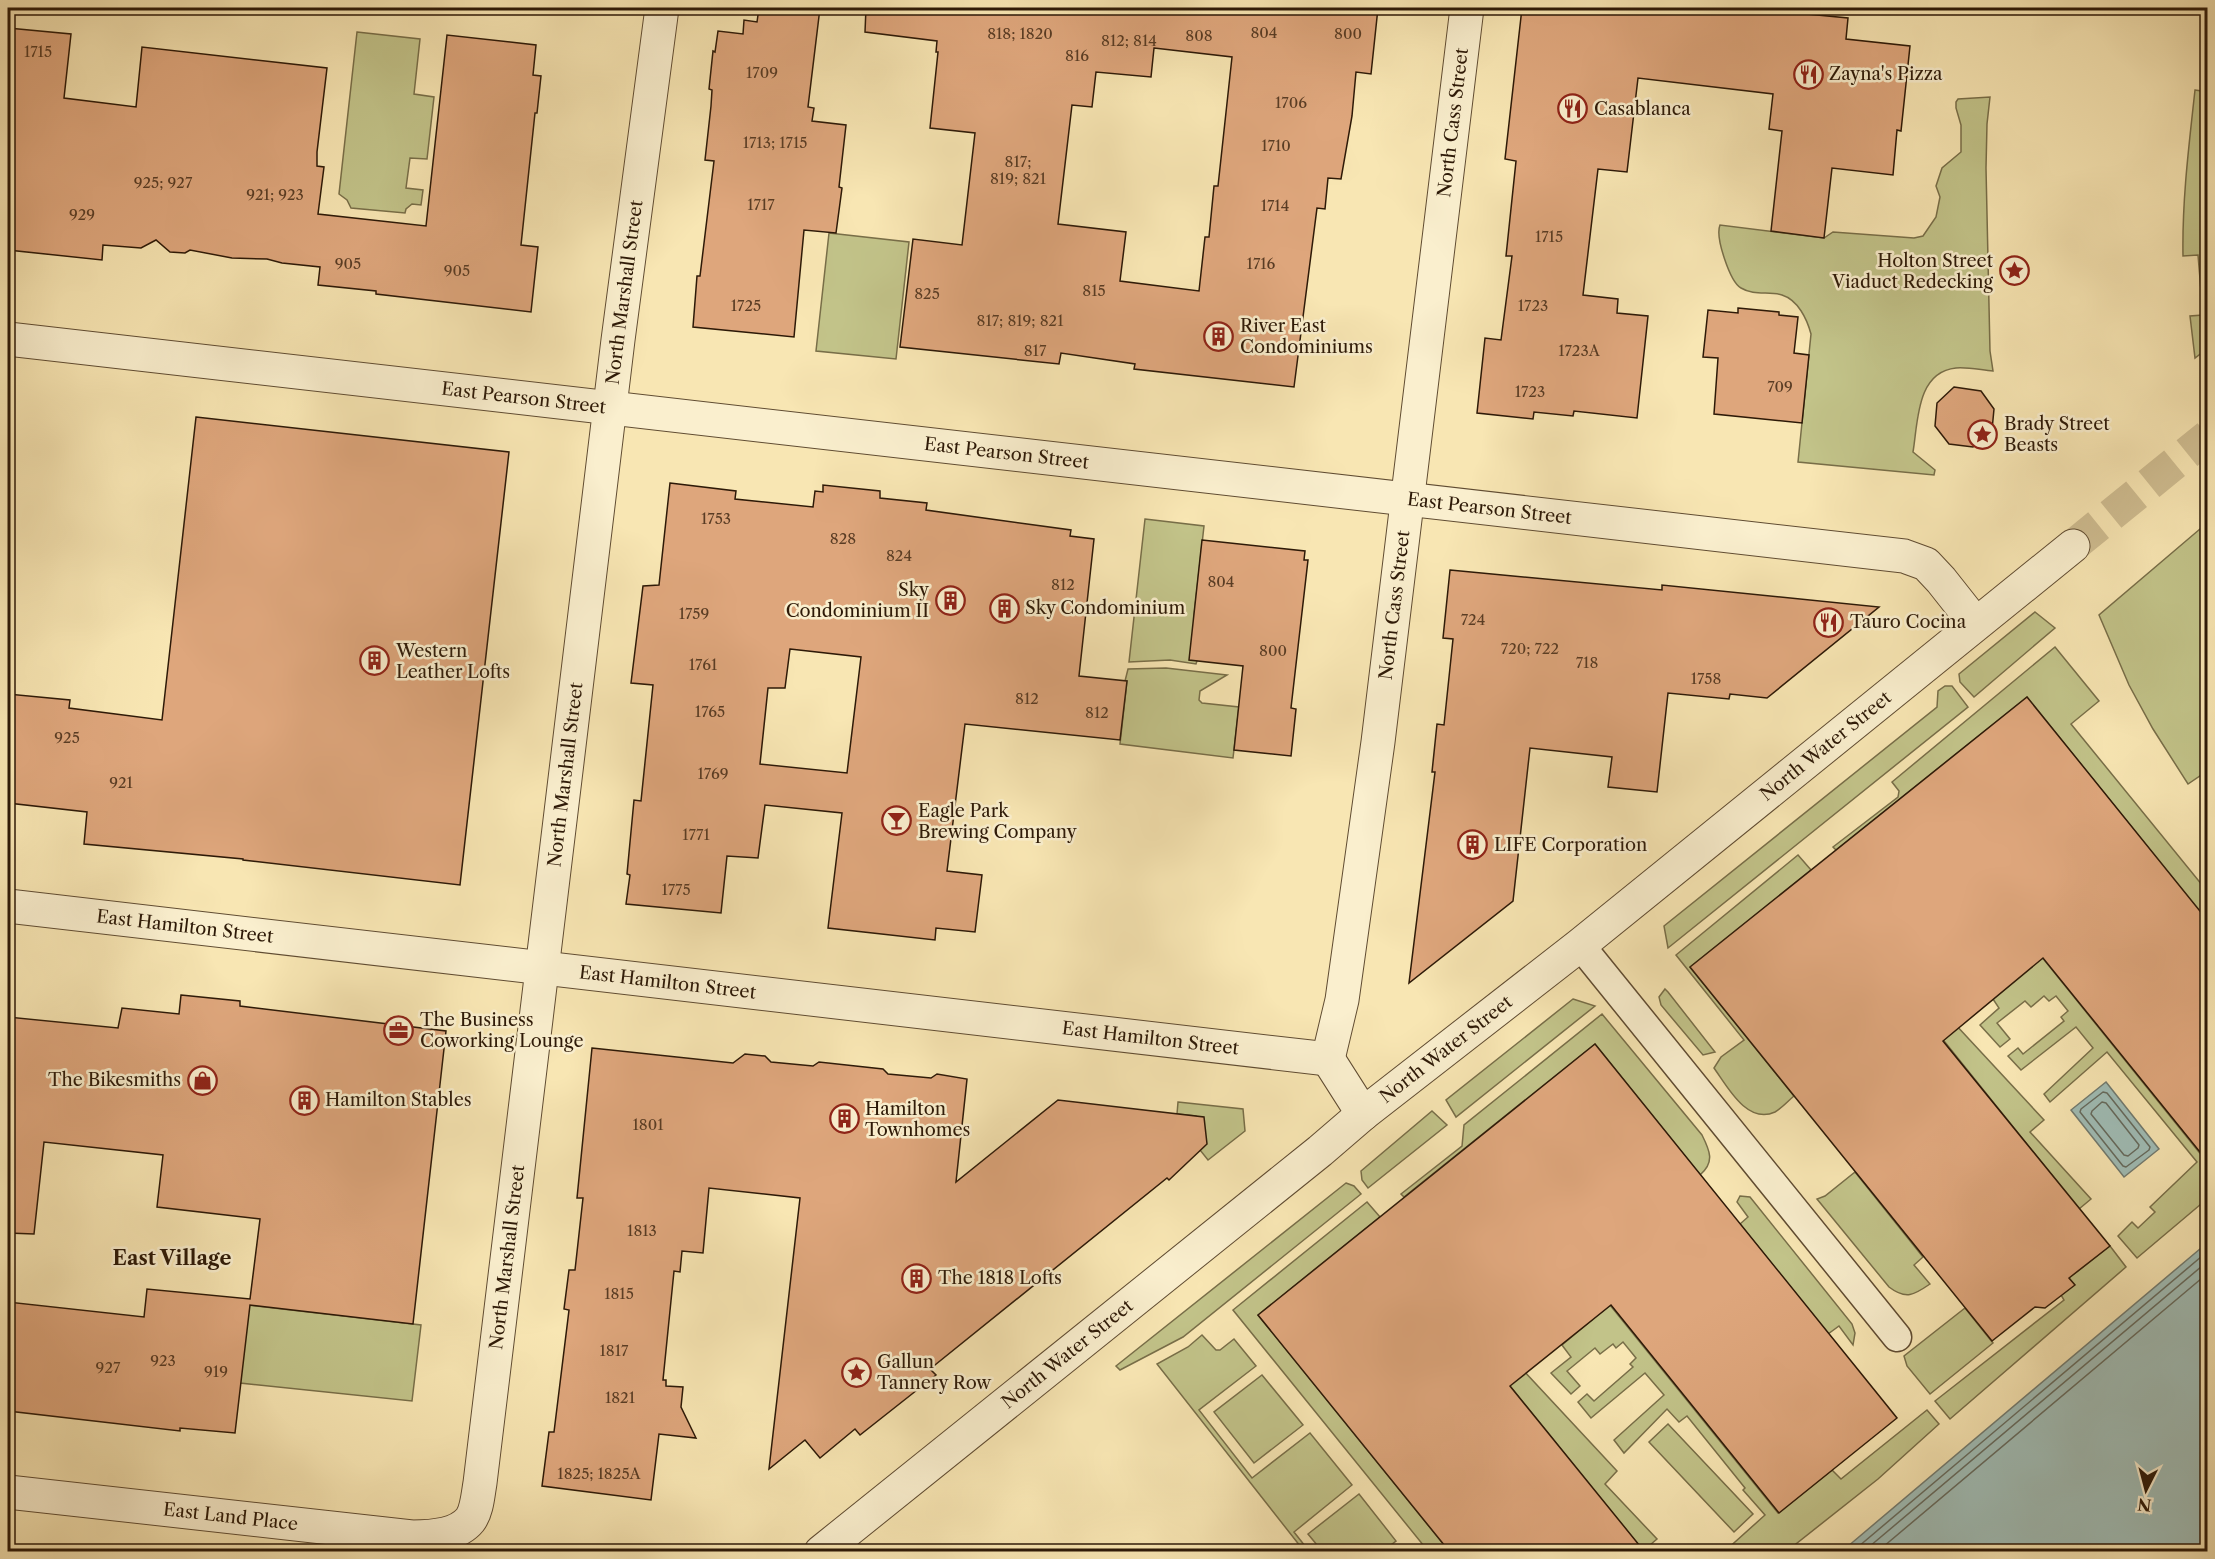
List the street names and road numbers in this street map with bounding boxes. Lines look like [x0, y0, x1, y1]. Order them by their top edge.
street label: North Cass Street [1433, 46, 1473, 199]
street label: North Marshall Street [602, 198, 648, 386]
street label: East Pearson Street [440, 378, 608, 418]
street label: East Pearson Street [923, 433, 1091, 474]
street label: East Pearson Street [1406, 488, 1573, 529]
street label: North Cass Street [1375, 528, 1415, 681]
street label: North Marshall Street [543, 680, 588, 868]
street label: North Water Street [1756, 686, 1896, 806]
street label: East Hamilton Street [95, 905, 275, 948]
street label: East Hamilton Street [578, 961, 758, 1004]
street label: North Water Street [1375, 991, 1517, 1108]
street label: East Hamilton Street [1061, 1017, 1241, 1060]
street label: North Marshall Street [485, 1163, 529, 1351]
street label: North Water Street [997, 1294, 1138, 1413]
street label: East Land Place [162, 1498, 299, 1535]

